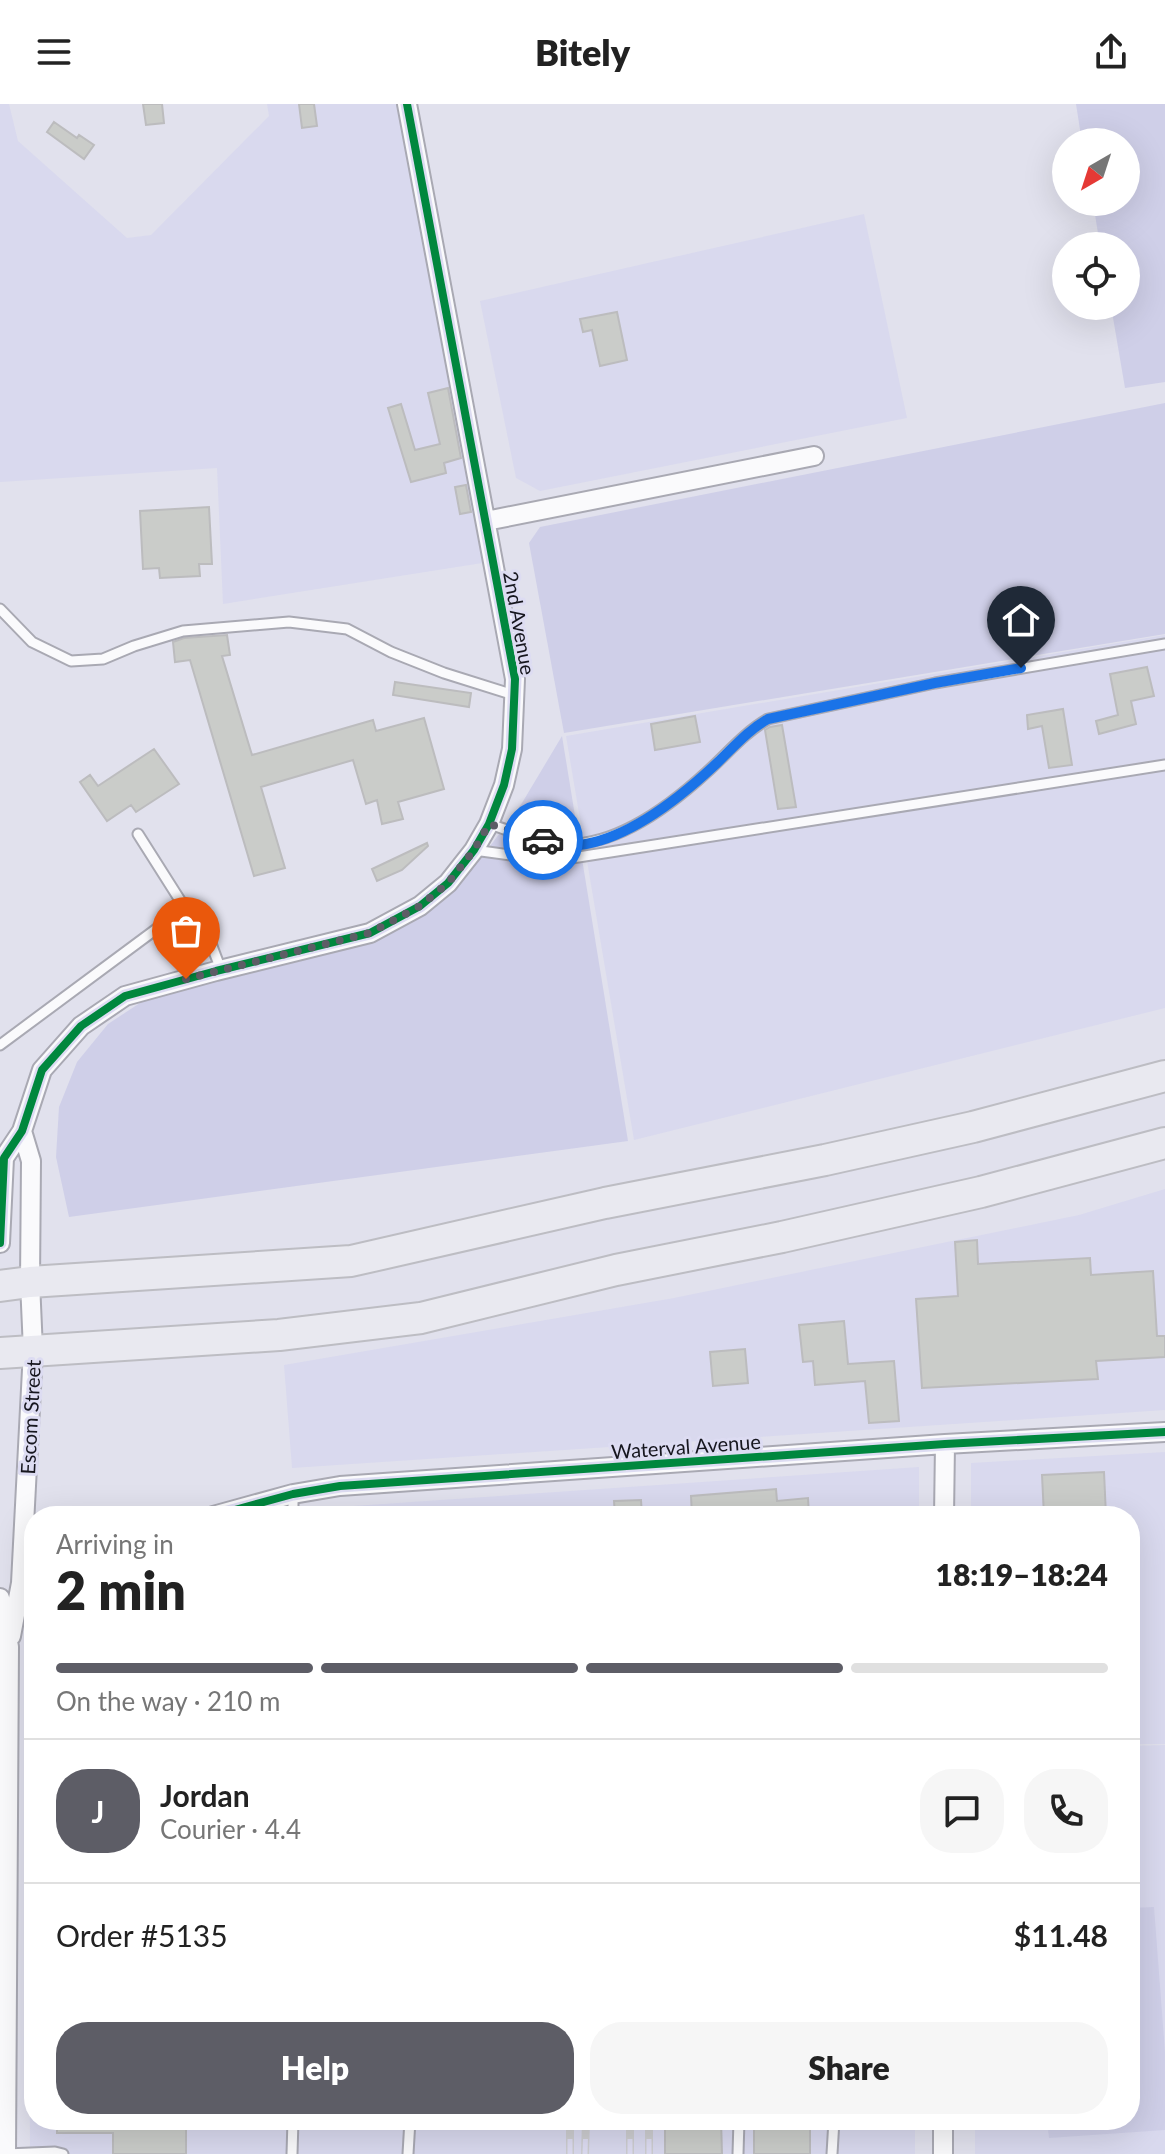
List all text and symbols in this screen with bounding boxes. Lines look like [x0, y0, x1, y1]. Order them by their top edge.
icon: menu [32, 30, 76, 74]
text: Bitely [535, 30, 630, 74]
icon: share [1089, 30, 1133, 74]
north arrow [1052, 128, 1140, 216]
map controls [1052, 128, 1140, 320]
button: locate [1052, 232, 1140, 320]
street label: 2nd Avenue [499, 569, 541, 677]
pin [987, 586, 1055, 668]
icon: home [999, 598, 1043, 642]
courier [503, 800, 583, 880]
icon: car [521, 818, 565, 862]
pin [152, 897, 220, 979]
icon: bag [164, 909, 208, 953]
street label: Escom Street [15, 1359, 45, 1475]
street label: Waterval Avenue [610, 1429, 762, 1463]
text: Arriving in [56, 1528, 174, 1560]
text: 18:19–18:24 [935, 1556, 1108, 1592]
text: 2 min [56, 1559, 186, 1621]
text: On the way · 210 m [56, 1685, 280, 1717]
button: chat [920, 1769, 1004, 1853]
button: phone [1024, 1769, 1108, 1853]
text: Jordan [160, 1777, 250, 1813]
text: J [92, 1793, 104, 1829]
text: Courier · 4.4 [160, 1813, 301, 1845]
text: Order #5135 [56, 1917, 228, 1953]
text: $11.48 [1014, 1917, 1108, 1953]
button: Help [56, 2022, 574, 2114]
button: Share [590, 2022, 1108, 2114]

